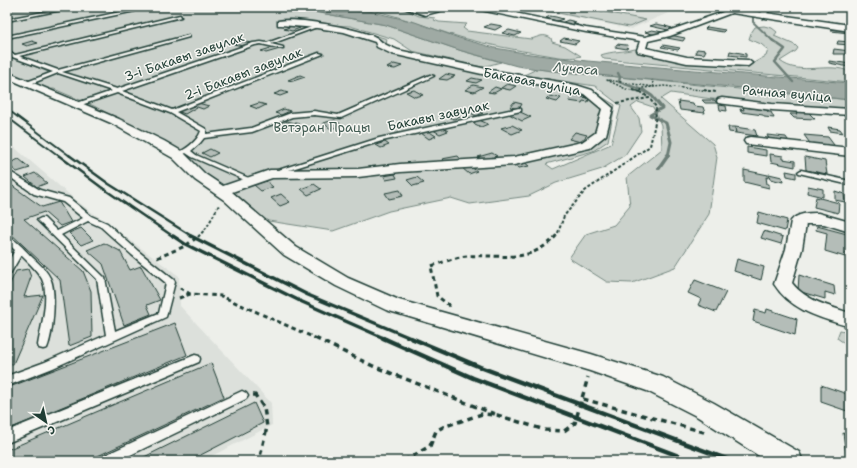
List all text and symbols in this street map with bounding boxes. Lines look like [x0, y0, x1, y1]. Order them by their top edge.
street label: 3-і Бакавы завулак [122, 28, 246, 85]
street label: 2-і Бакавы завулак [182, 43, 305, 104]
water label: Лучоса [552, 58, 599, 79]
street label: Бакавая вуліца [482, 64, 582, 99]
street label: Рачная вуліца [741, 81, 833, 106]
street label: Бакавы завулак [386, 96, 491, 135]
park label: Ветэран Працы [273, 119, 371, 136]
north arrow [26, 402, 66, 442]
text: С [44, 422, 58, 438]

